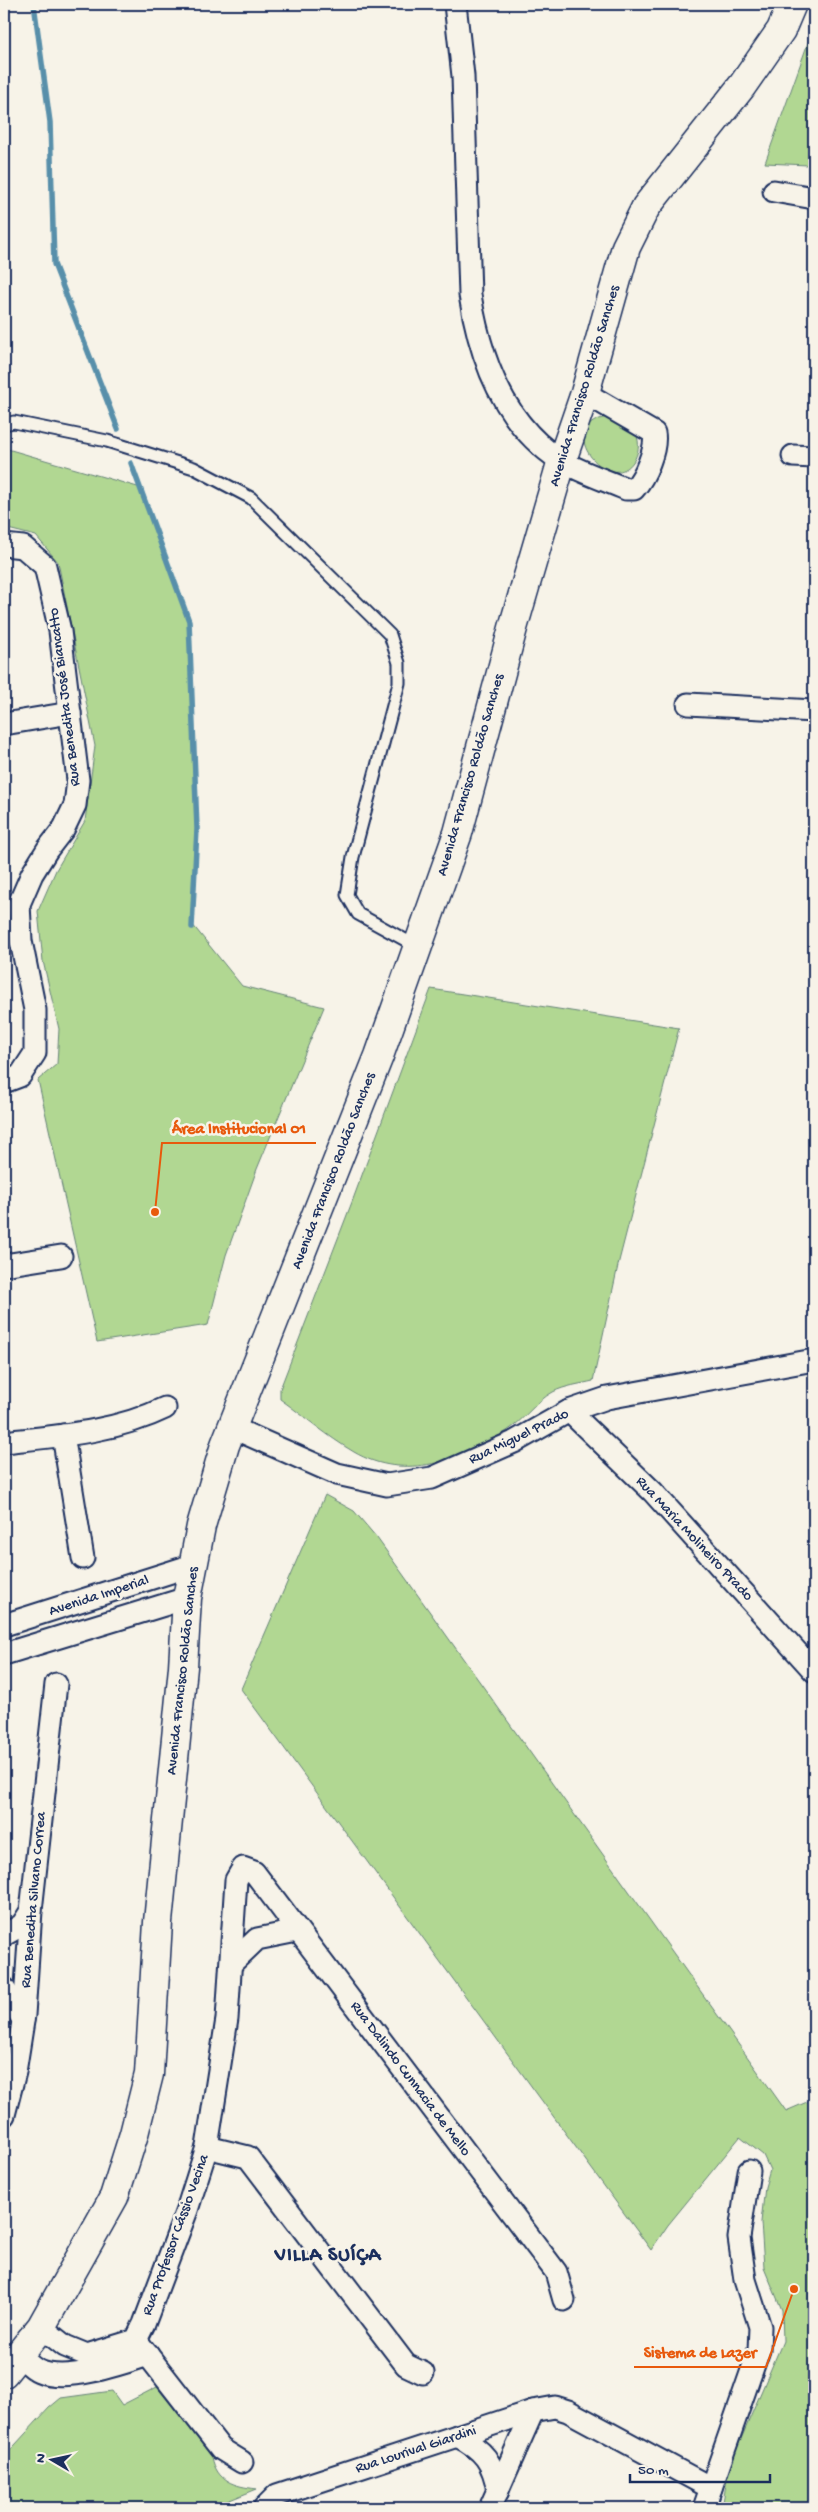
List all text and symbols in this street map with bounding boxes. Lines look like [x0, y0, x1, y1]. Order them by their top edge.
street label: Avenida Francisco Roldão Sanches [546, 283, 624, 489]
street label: Rua Benedita José Biancatto [45, 607, 85, 787]
street label: Avenida Francisco Roldão Sanches [434, 671, 509, 878]
street label: Avenida Francisco Roldão Sanches [288, 1070, 380, 1272]
callout: Área Institucional 01 [162, 1112, 316, 1143]
text: Área Institucional 01 [171, 1119, 306, 1140]
street label: Rua Miguel Prado [466, 1405, 572, 1469]
street label: Rua Maria Molineiro Prado [632, 1473, 757, 1605]
street label: Avenida Francisco Roldão Sanches [163, 1566, 203, 1776]
street label: Avenida Imperial [47, 1571, 151, 1621]
street label: Rua Benedita Silvano Correa [17, 1811, 51, 1989]
street label: Rua Dalindo Cunnacia de Mello [346, 1998, 474, 2160]
street label: Rua Professor Cássio Vecina [138, 2151, 214, 2318]
district label: VILLA SUÍÇA [274, 2243, 382, 2268]
callout: Sistema de Lazer [634, 2336, 766, 2367]
text: Sistema de Lazer [644, 2345, 759, 2364]
street label: Rua Lourival Giardini [353, 2422, 479, 2478]
north arrow [28, 2434, 78, 2484]
scale bar [630, 2452, 770, 2484]
text: N [33, 2453, 51, 2464]
text: 50 m [638, 2462, 669, 2480]

